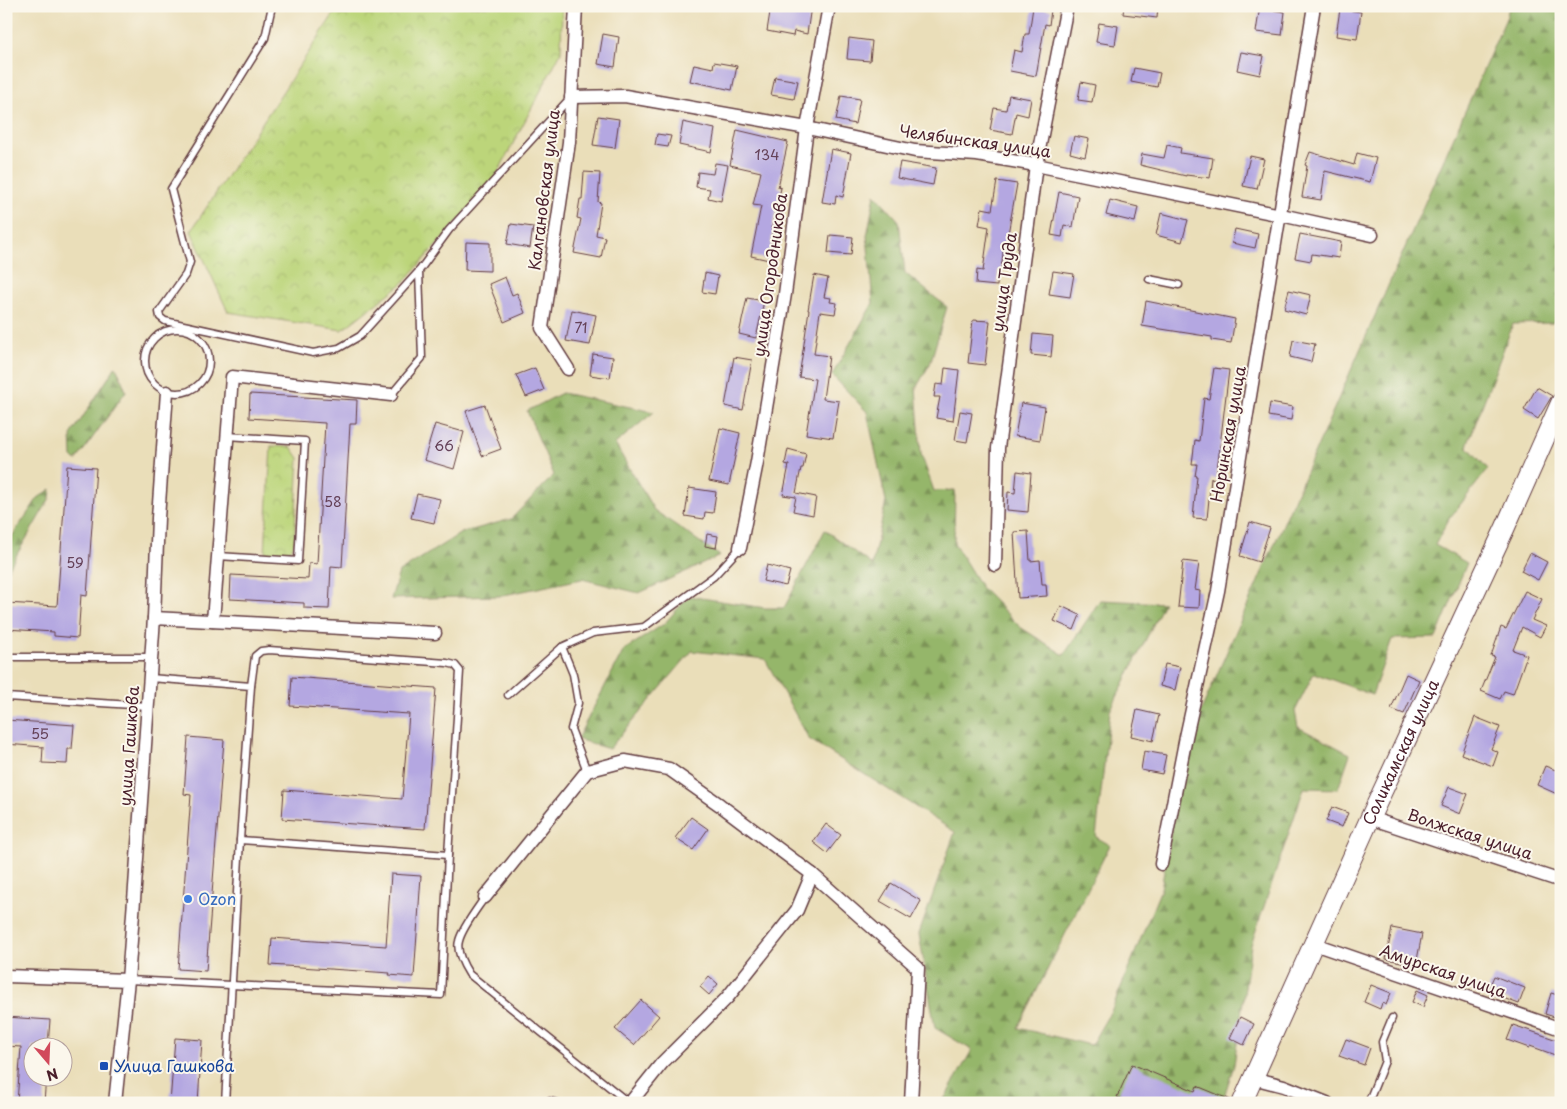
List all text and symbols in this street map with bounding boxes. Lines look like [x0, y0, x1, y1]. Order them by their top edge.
street label: Калгановская улица [521, 108, 565, 272]
street label: Челябинская улица [898, 117, 1053, 163]
house number: 134 [755, 144, 779, 165]
street label: улица Огородникова [746, 191, 792, 358]
street label: улица Труда [984, 231, 1022, 333]
house number: 71 [574, 317, 588, 338]
street label: Норинская улица [1203, 364, 1251, 504]
house number: 66 [434, 435, 454, 456]
house number: 58 [324, 491, 342, 512]
house number: 59 [66, 552, 84, 573]
street label: Соликамская улица [1355, 675, 1444, 829]
street label: улица Гашкова [112, 685, 144, 807]
house number: 55 [31, 723, 49, 744]
street label: Волжская улица [1405, 802, 1536, 865]
place label: Ozon [198, 886, 236, 910]
marker: Ozon [182, 893, 194, 905]
street label: Амурская улица [1377, 937, 1510, 1003]
north arrow [22, 1036, 72, 1086]
place label: Улица Гашкова [114, 1053, 234, 1077]
marker: Улица Гашкова [98, 1060, 110, 1072]
text: N [44, 1063, 61, 1086]

